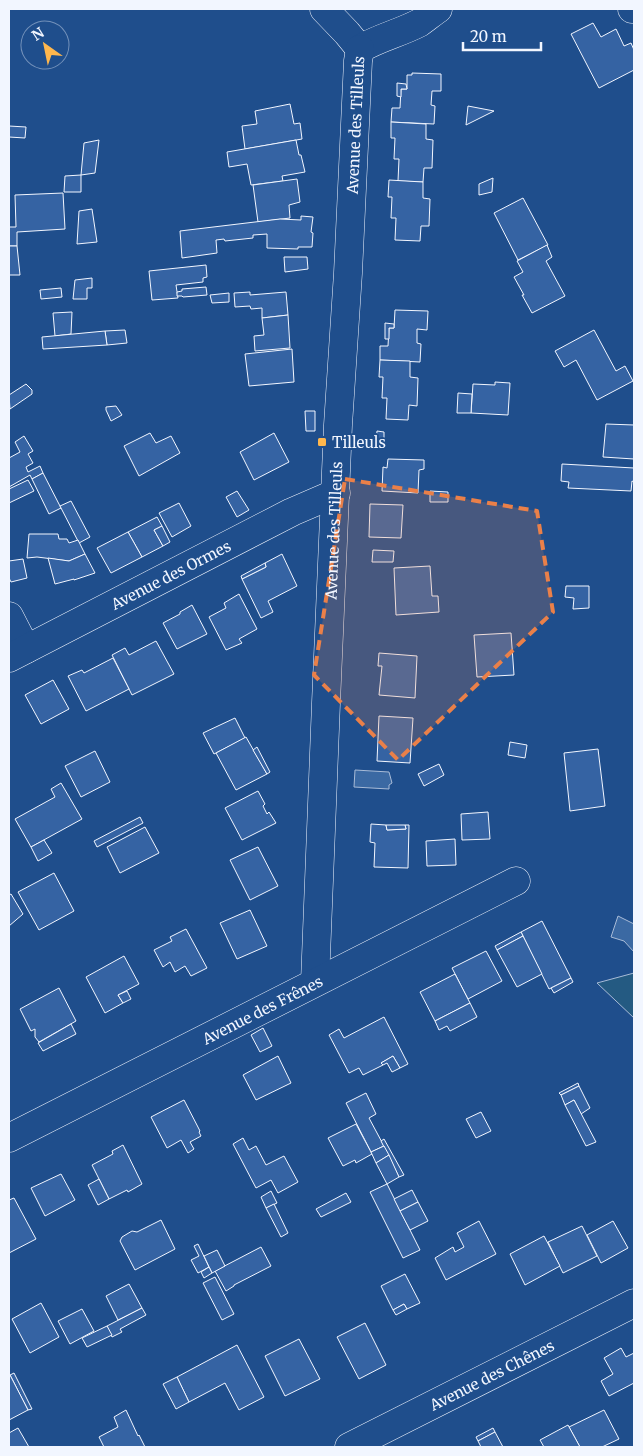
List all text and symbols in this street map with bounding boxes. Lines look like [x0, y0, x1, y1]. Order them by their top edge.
north arrow [20, 20, 70, 70]
scale bar [463, 20, 540, 52]
text: N [28, 24, 47, 45]
text: 20 m [470, 27, 507, 46]
street label: Avenue des Tilleuls [342, 54, 368, 195]
place label: Tilleuls [332, 433, 386, 452]
marker: Tilleuls [316, 436, 328, 448]
street label: Avenue des Tilleuls [321, 461, 346, 601]
street label: Avenue des Ormes [107, 536, 234, 614]
street label: Avenue des Frênes [198, 971, 326, 1048]
street label: Avenue des Chênes [425, 1335, 557, 1415]

